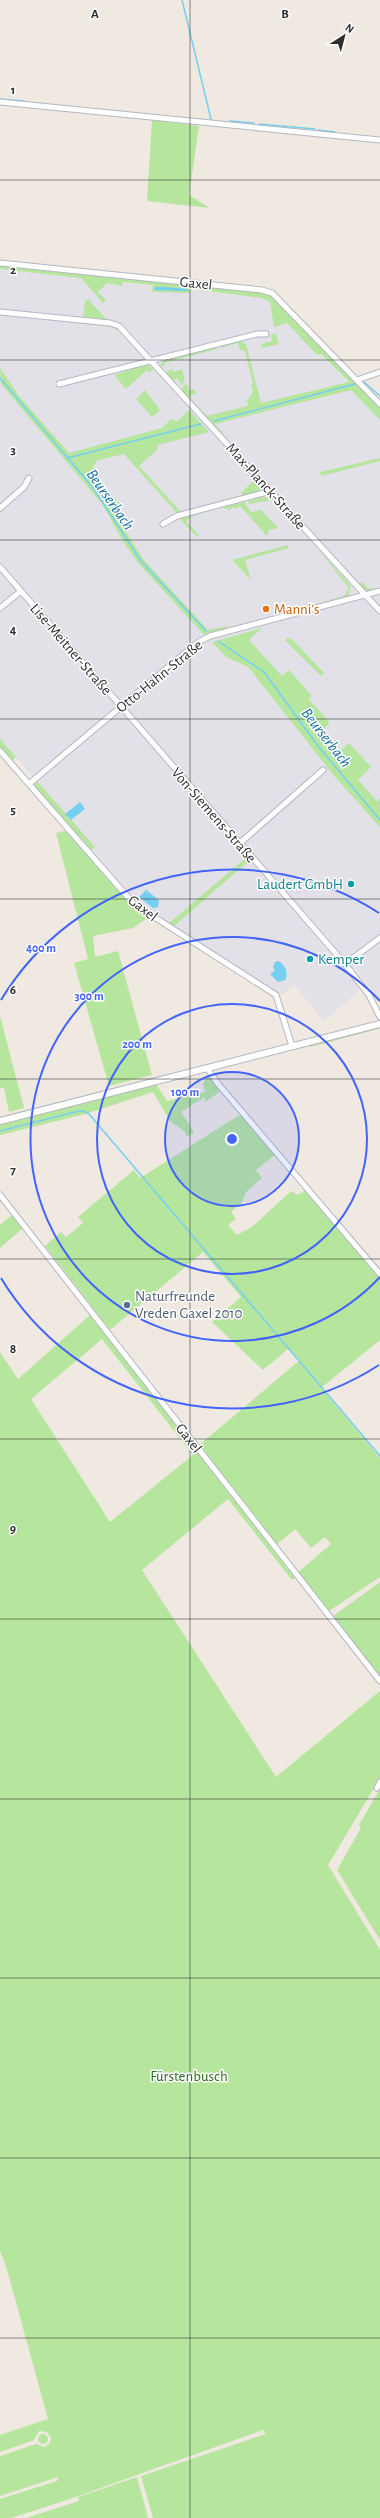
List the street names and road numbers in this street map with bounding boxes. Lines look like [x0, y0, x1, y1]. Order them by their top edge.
street label: Gaxel [179, 274, 213, 293]
street label: Max-Planck-Straße [223, 440, 308, 532]
street label: Lise-Meitner-Straße [27, 601, 114, 698]
street label: Otto-Hahn-Straße [113, 637, 205, 716]
street label: Von-Siemens-Straße [168, 765, 259, 866]
street label: Gaxel [125, 892, 160, 924]
street label: Gaxel [173, 1421, 205, 1456]

